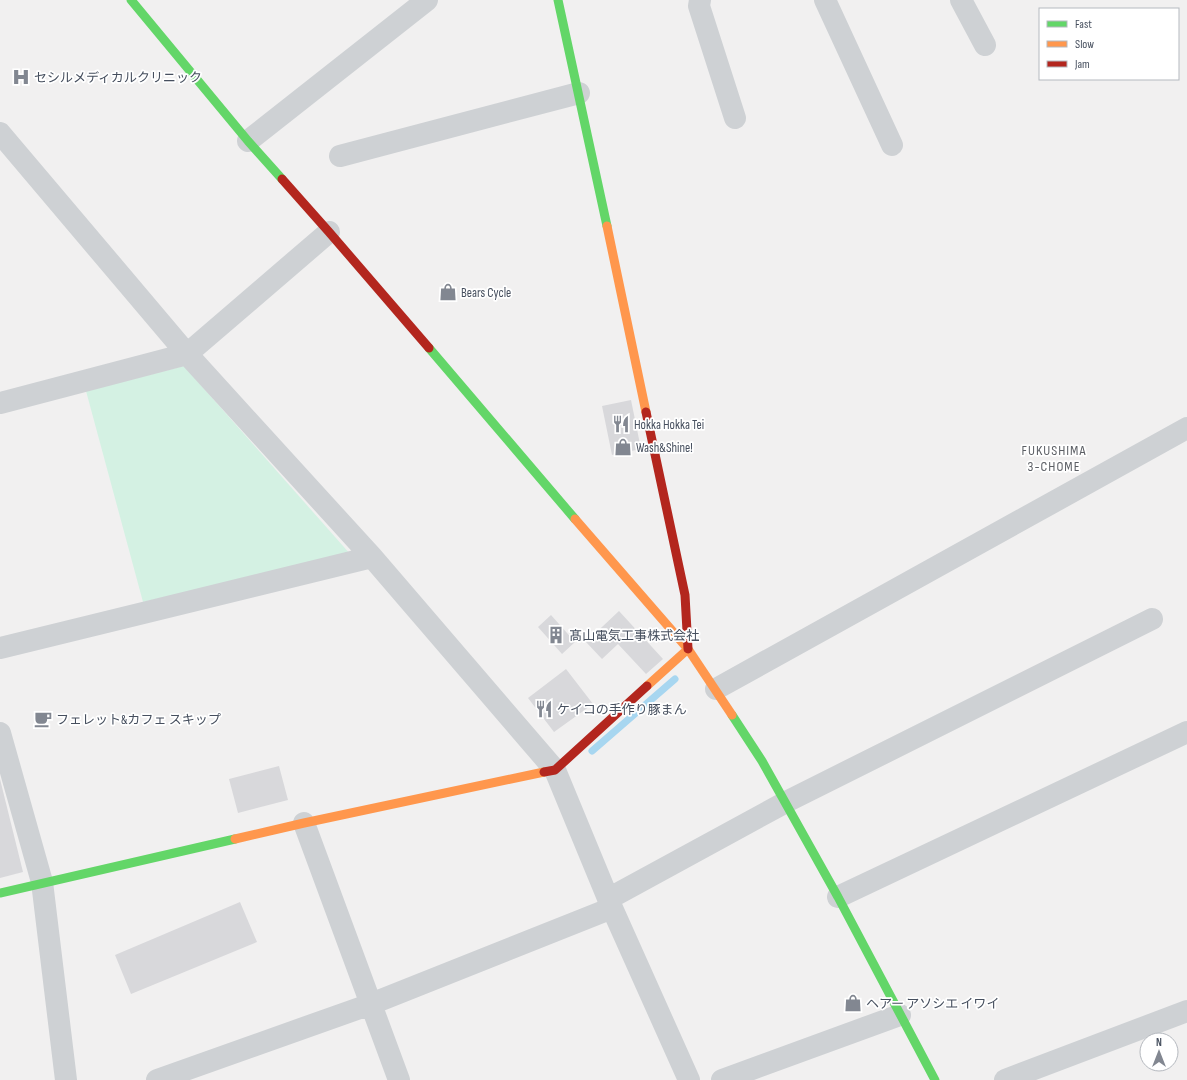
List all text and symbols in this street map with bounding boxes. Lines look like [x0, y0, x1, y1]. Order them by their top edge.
legend [1039, 8, 1179, 80]
text: Fast [1075, 17, 1092, 32]
text: Slow [1075, 37, 1094, 52]
text: Jam [1074, 57, 1090, 72]
hospital icon: セシルメディカルクリニック [11, 67, 31, 87]
place label: セシルメディカルクリニック [34, 70, 202, 86]
shop icon: Bears Cycle [438, 282, 458, 302]
place label: Bears Cycle [461, 285, 511, 301]
restaurant icon: Hokka Hokka Tei [611, 414, 631, 434]
place label: Hokka Hokka Tei [634, 417, 704, 433]
shop icon: Wash&Shine! [613, 437, 633, 457]
place label: Wash&Shine! [636, 440, 693, 456]
district label: FUKUSHIMA 3-CHOME [1022, 442, 1086, 475]
building icon: 髙山電気工事株式会社 [546, 625, 566, 645]
place label: 髙山電気工事株式会社 [569, 628, 699, 644]
restaurant icon: ケイコの手作り豚まん [534, 699, 554, 719]
place label: ケイコの手作り豚まん [557, 702, 687, 718]
cafe icon: フェレット&カフェ スキップ [33, 709, 53, 729]
place label: フェレット&カフェ スキップ [56, 712, 221, 728]
shop icon: ヘアー アソシエ イワイ [843, 993, 863, 1013]
place label: ヘアー アソシエ イワイ [866, 996, 999, 1012]
north arrow [1139, 1032, 1179, 1072]
text: N [1156, 1036, 1162, 1049]

